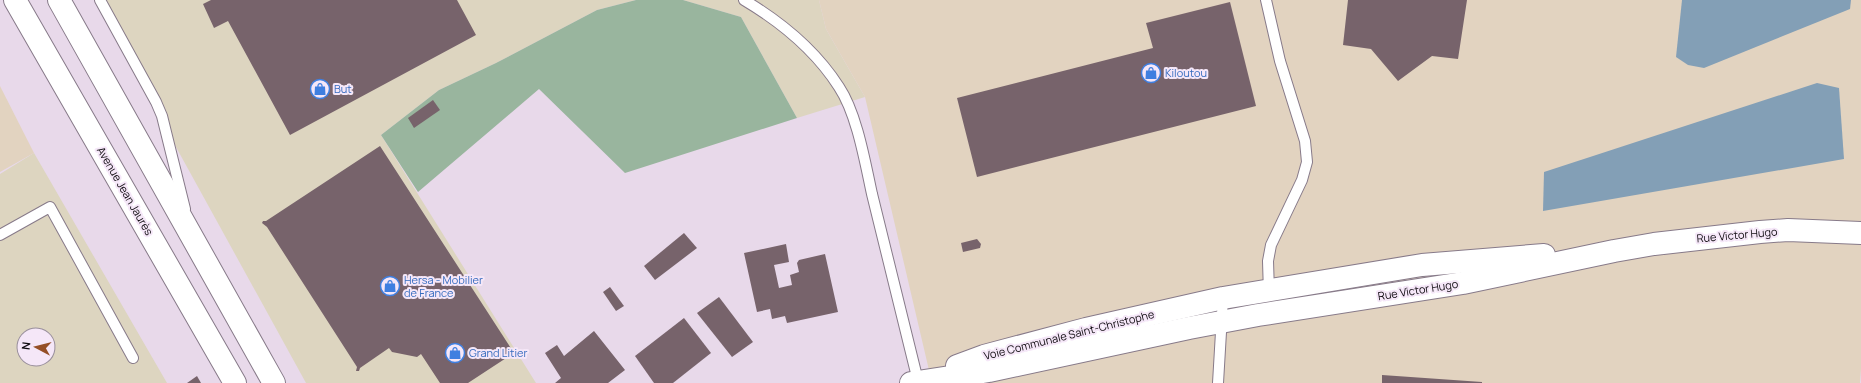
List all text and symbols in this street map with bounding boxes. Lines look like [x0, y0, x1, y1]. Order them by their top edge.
shop icon: Kiloutou [1140, 62, 1162, 84]
place label: Kiloutou [1165, 65, 1207, 80]
shop icon: But [309, 78, 331, 100]
place label: But [334, 81, 352, 96]
street label: Avenue Jean Jaurès [94, 144, 157, 238]
street label: Rue Victor Hugo [1696, 223, 1778, 246]
place label: Hersa - Mobilier de France [404, 272, 483, 300]
shop icon: Hersa - Mobilier de France [379, 275, 401, 297]
street label: Rue Victor Hugo [1377, 276, 1460, 303]
street label: Voie Communale Saint-Christophe [982, 306, 1156, 363]
north arrow [16, 327, 56, 367]
text: N [18, 341, 34, 351]
shop icon: Grand Litier [444, 342, 466, 364]
place label: Grand Litier [469, 345, 527, 360]

